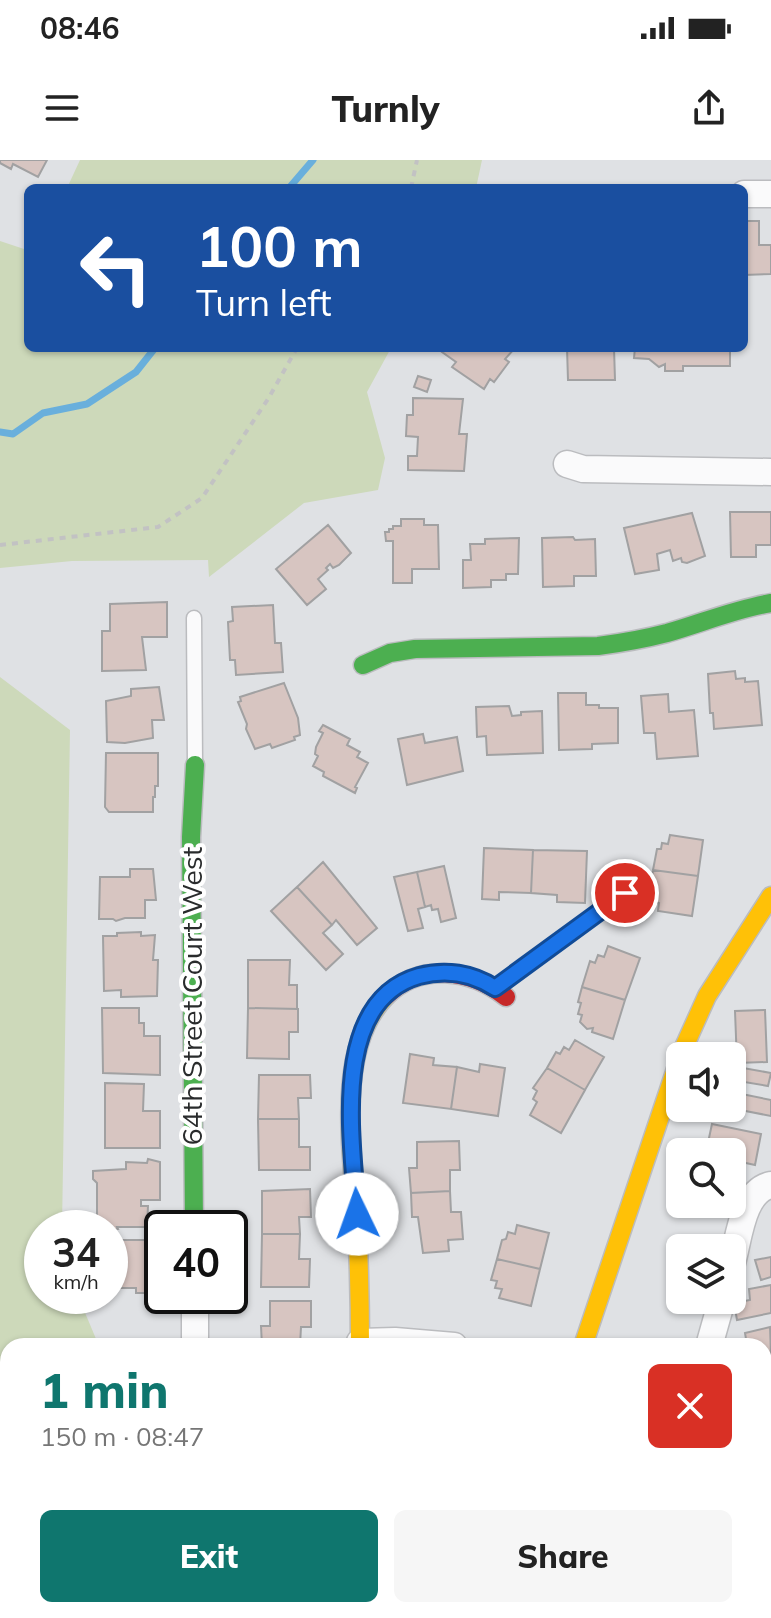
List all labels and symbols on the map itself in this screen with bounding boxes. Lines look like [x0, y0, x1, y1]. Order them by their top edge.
street label: 64th Street Court West [174, 847, 209, 1145]
pin [591, 859, 659, 927]
position arrow [315, 1172, 399, 1256]
speed limit sign: 40 [144, 1210, 248, 1314]

